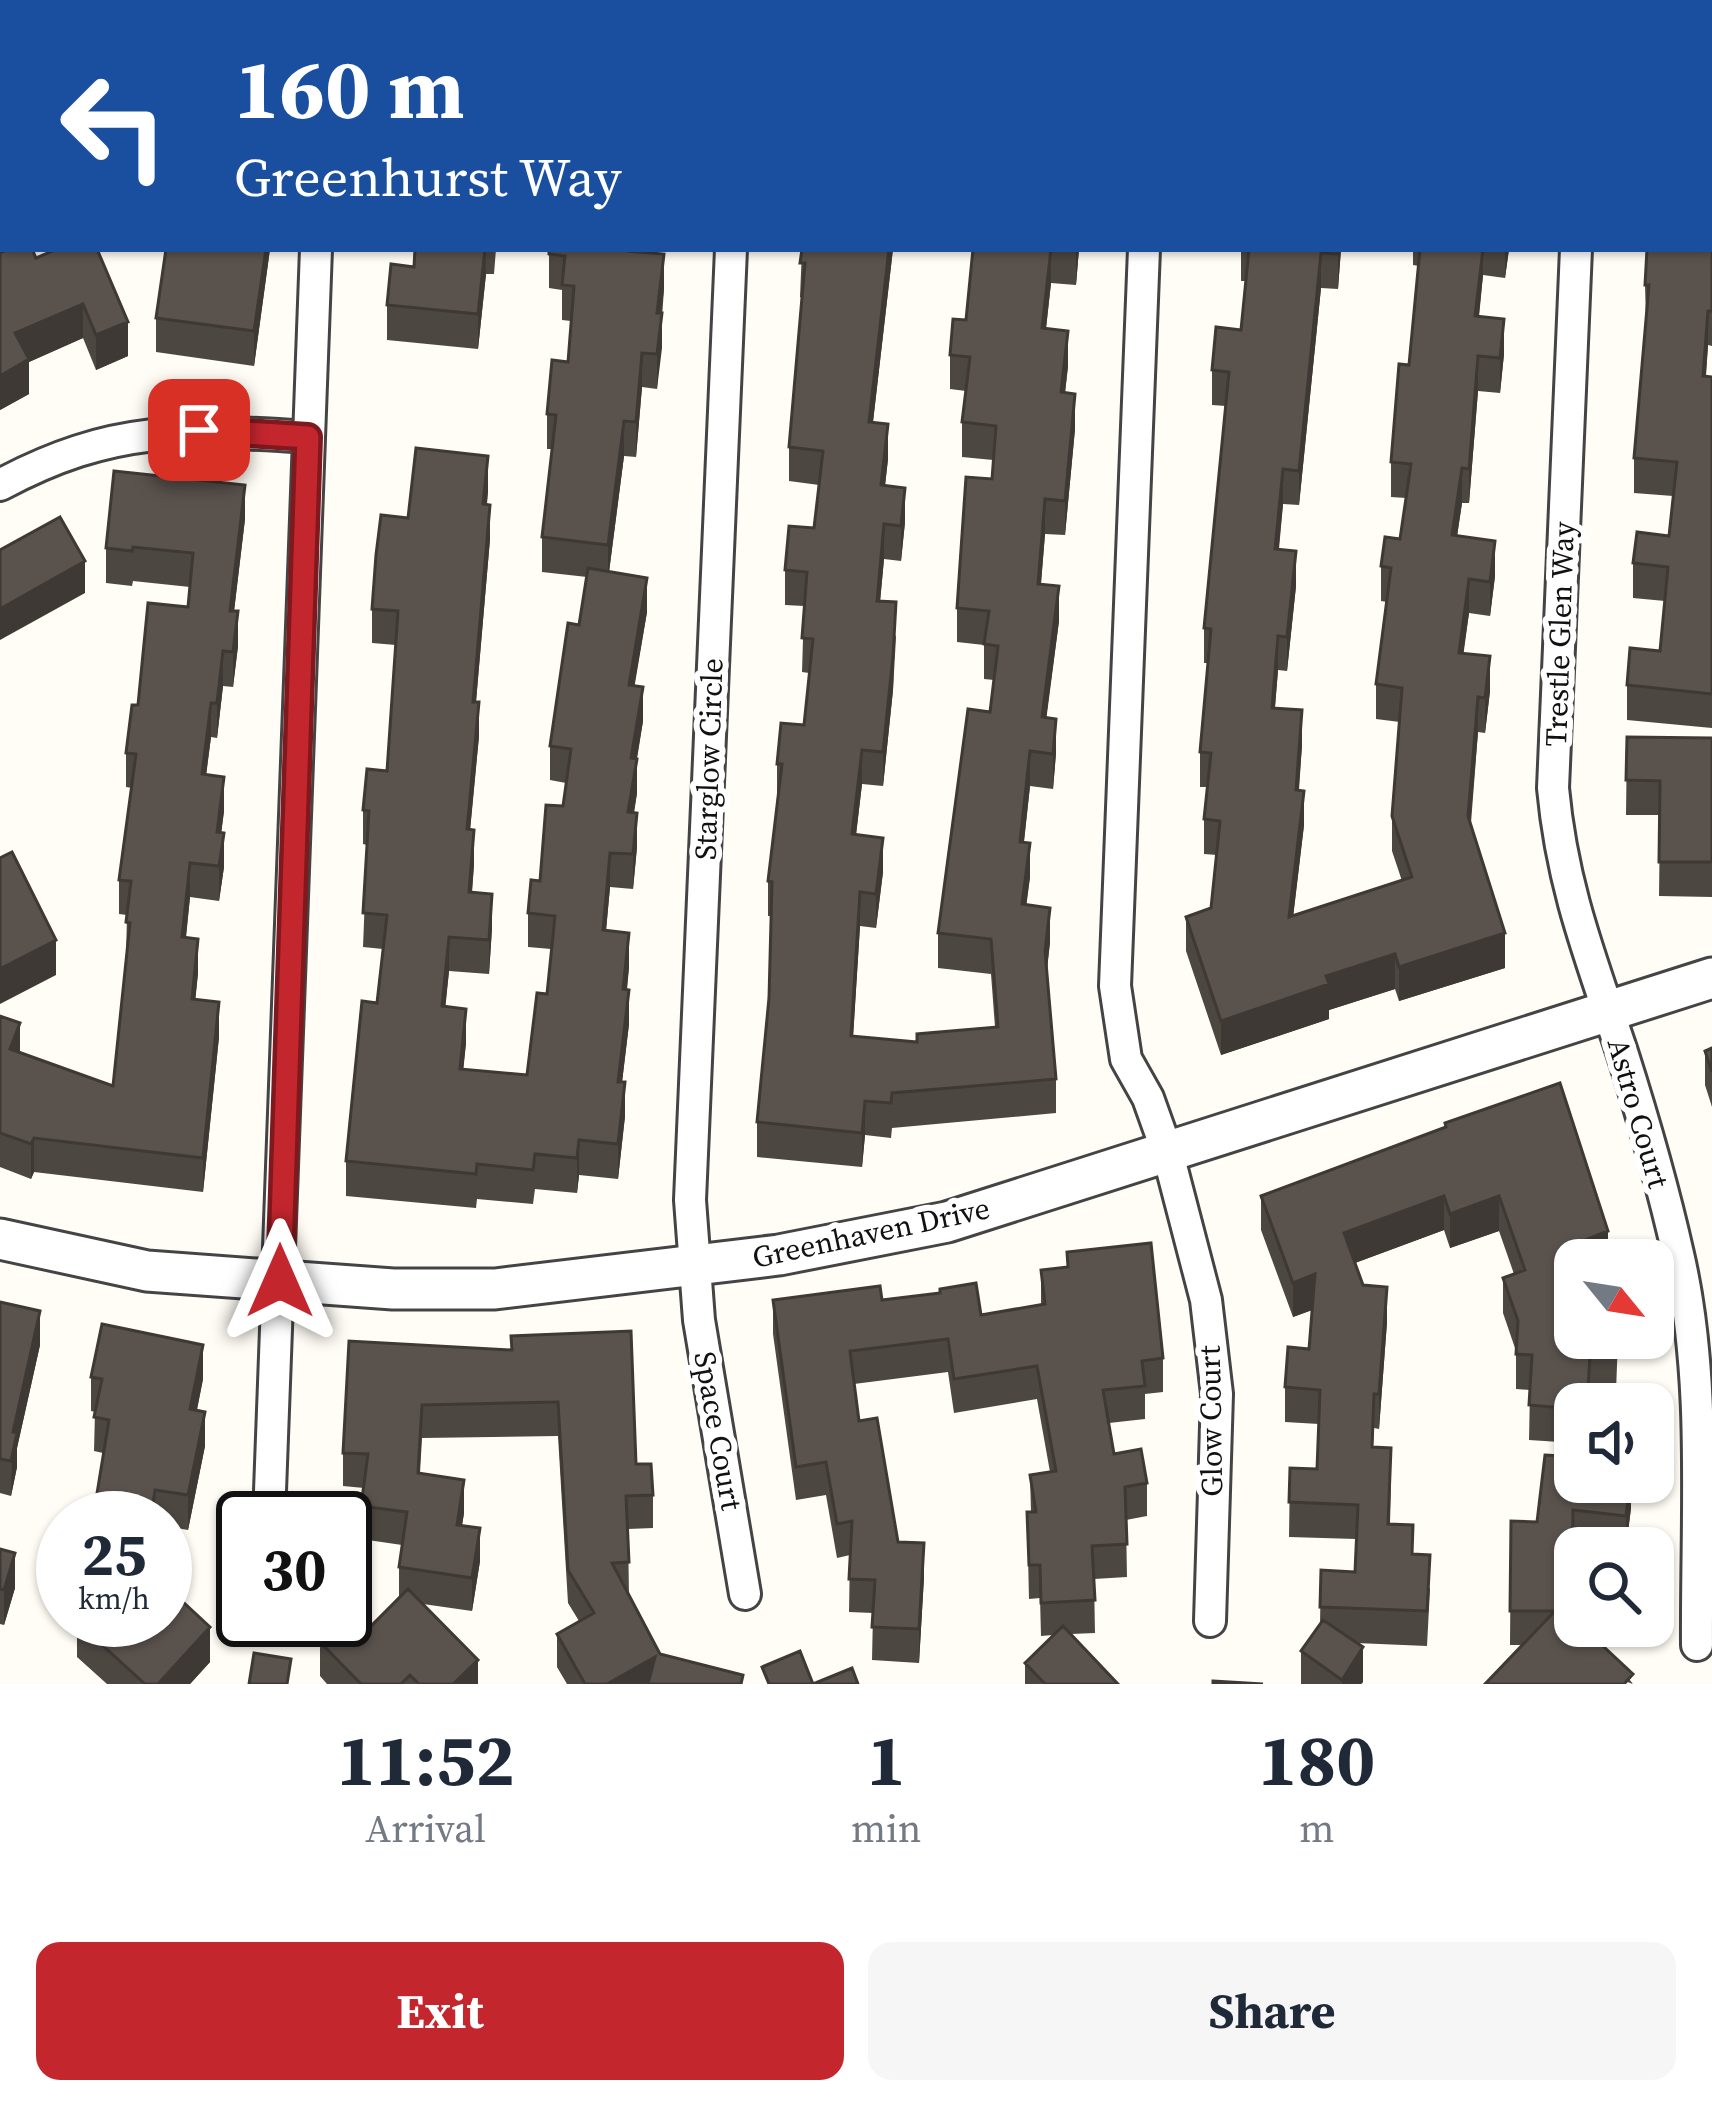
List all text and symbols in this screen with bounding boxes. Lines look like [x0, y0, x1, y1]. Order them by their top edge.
text: 160 m [234, 31, 465, 146]
icon: left [36, 48, 192, 204]
text: Greenhurst Way [234, 140, 622, 214]
pin [148, 379, 250, 481]
icon: arrive [166, 397, 232, 463]
street label: Trestle Glen Way [1535, 520, 1584, 747]
street label: Starglow Circle [684, 657, 733, 860]
street label: Astro Court [1598, 1033, 1679, 1193]
street label: Greenhaven Drive [748, 1187, 993, 1278]
position arrow [217, 1218, 343, 1344]
north arrow [1554, 1239, 1674, 1359]
map controls [1554, 1239, 1674, 1647]
street label: Glow Court [1189, 1345, 1232, 1497]
street label: Space Court [684, 1348, 753, 1514]
button: sound [1554, 1383, 1674, 1503]
speed limit sign: 30 [216, 1491, 372, 1647]
text: 25 [81, 1513, 147, 1595]
button: search [1554, 1527, 1674, 1647]
text: km/h [78, 1578, 150, 1619]
text: 11:52 [337, 1710, 514, 1809]
text: 1 [867, 1710, 906, 1809]
text: 180 [1258, 1710, 1375, 1809]
text: Arrival [365, 1802, 486, 1855]
text: min [851, 1802, 922, 1855]
text: m [1299, 1802, 1334, 1855]
button: Exit [36, 1942, 844, 2080]
button: Share [868, 1942, 1676, 2080]

